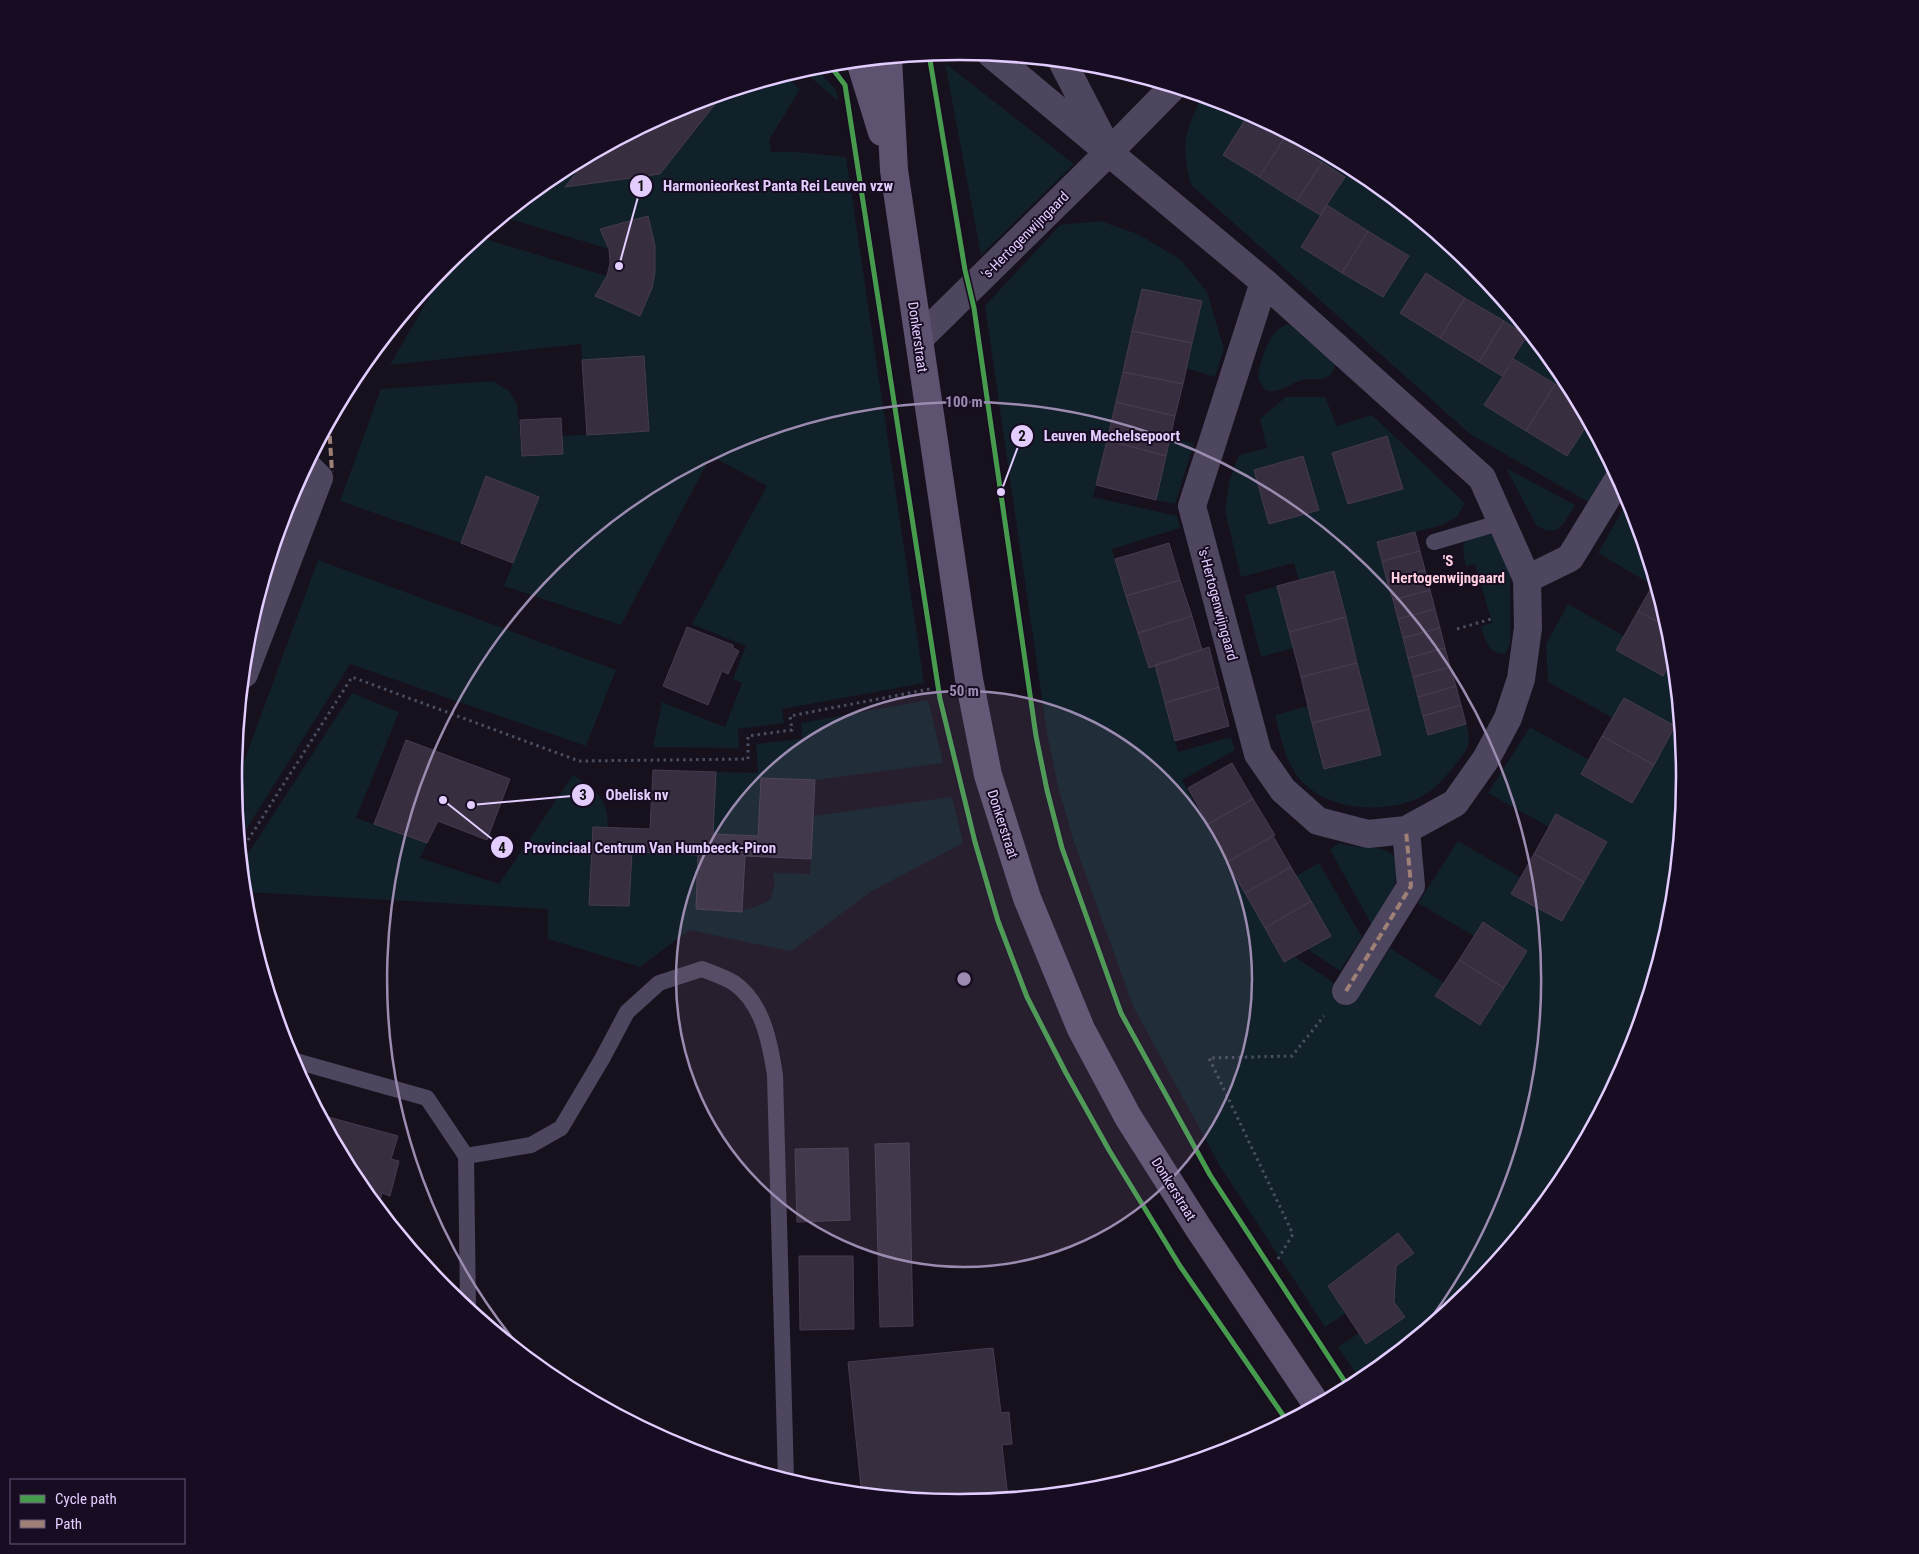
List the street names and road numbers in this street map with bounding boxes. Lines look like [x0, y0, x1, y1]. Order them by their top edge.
street label: 's-Hertogenwijngaard [978, 188, 1072, 282]
street label: Donkerstraat [905, 301, 931, 373]
street label: 's-Hertogenwijngaard [1195, 546, 1241, 662]
street label: Donkerstraat [984, 788, 1022, 860]
street label: Donkerstraat [1148, 1155, 1200, 1223]

